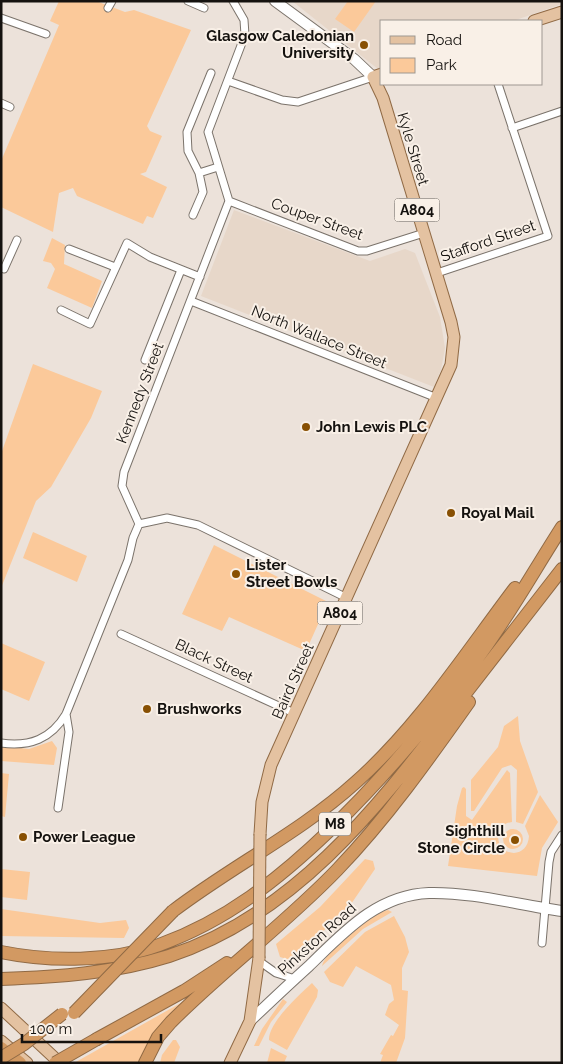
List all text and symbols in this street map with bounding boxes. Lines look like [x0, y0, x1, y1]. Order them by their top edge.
legend [380, 20, 543, 85]
place label: Glasgow Caledonian University [206, 27, 355, 62]
text: Road [426, 31, 462, 49]
marker: Glasgow Caledonian University [358, 39, 370, 51]
text: Park [426, 56, 457, 74]
street label: Kyle Street [393, 110, 433, 188]
street label: Couper Street [269, 194, 365, 244]
road number: A804 [394, 198, 440, 222]
street label: Stafford Street [438, 216, 538, 266]
street label: North Wallace Street [249, 302, 389, 372]
street label: Kennedy Street [112, 340, 168, 446]
place label: John Lewis PLC [316, 418, 427, 436]
marker: John Lewis PLC [300, 421, 312, 433]
place label: Royal Mail [461, 504, 534, 522]
marker: Royal Mail [445, 507, 457, 519]
place label: Lister Street Bowls [246, 556, 338, 591]
marker: Lister Street Bowls [230, 568, 242, 580]
road number: A804 [318, 602, 362, 624]
street label: Black Street [172, 635, 256, 687]
street label: Baird Street [268, 640, 318, 722]
place label: Brushworks [157, 700, 242, 718]
marker: Brushworks [141, 703, 153, 715]
road number: M8 [319, 812, 351, 836]
place label: Sighthill Stone Circle [418, 822, 505, 857]
place label: Power League [33, 828, 135, 846]
marker: Power League [17, 831, 29, 843]
marker: Sighthill Stone Circle [509, 834, 521, 846]
street label: Pinkston Road [274, 899, 360, 979]
scale bar [22, 1012, 161, 1044]
text: 100 m [30, 1020, 72, 1038]

